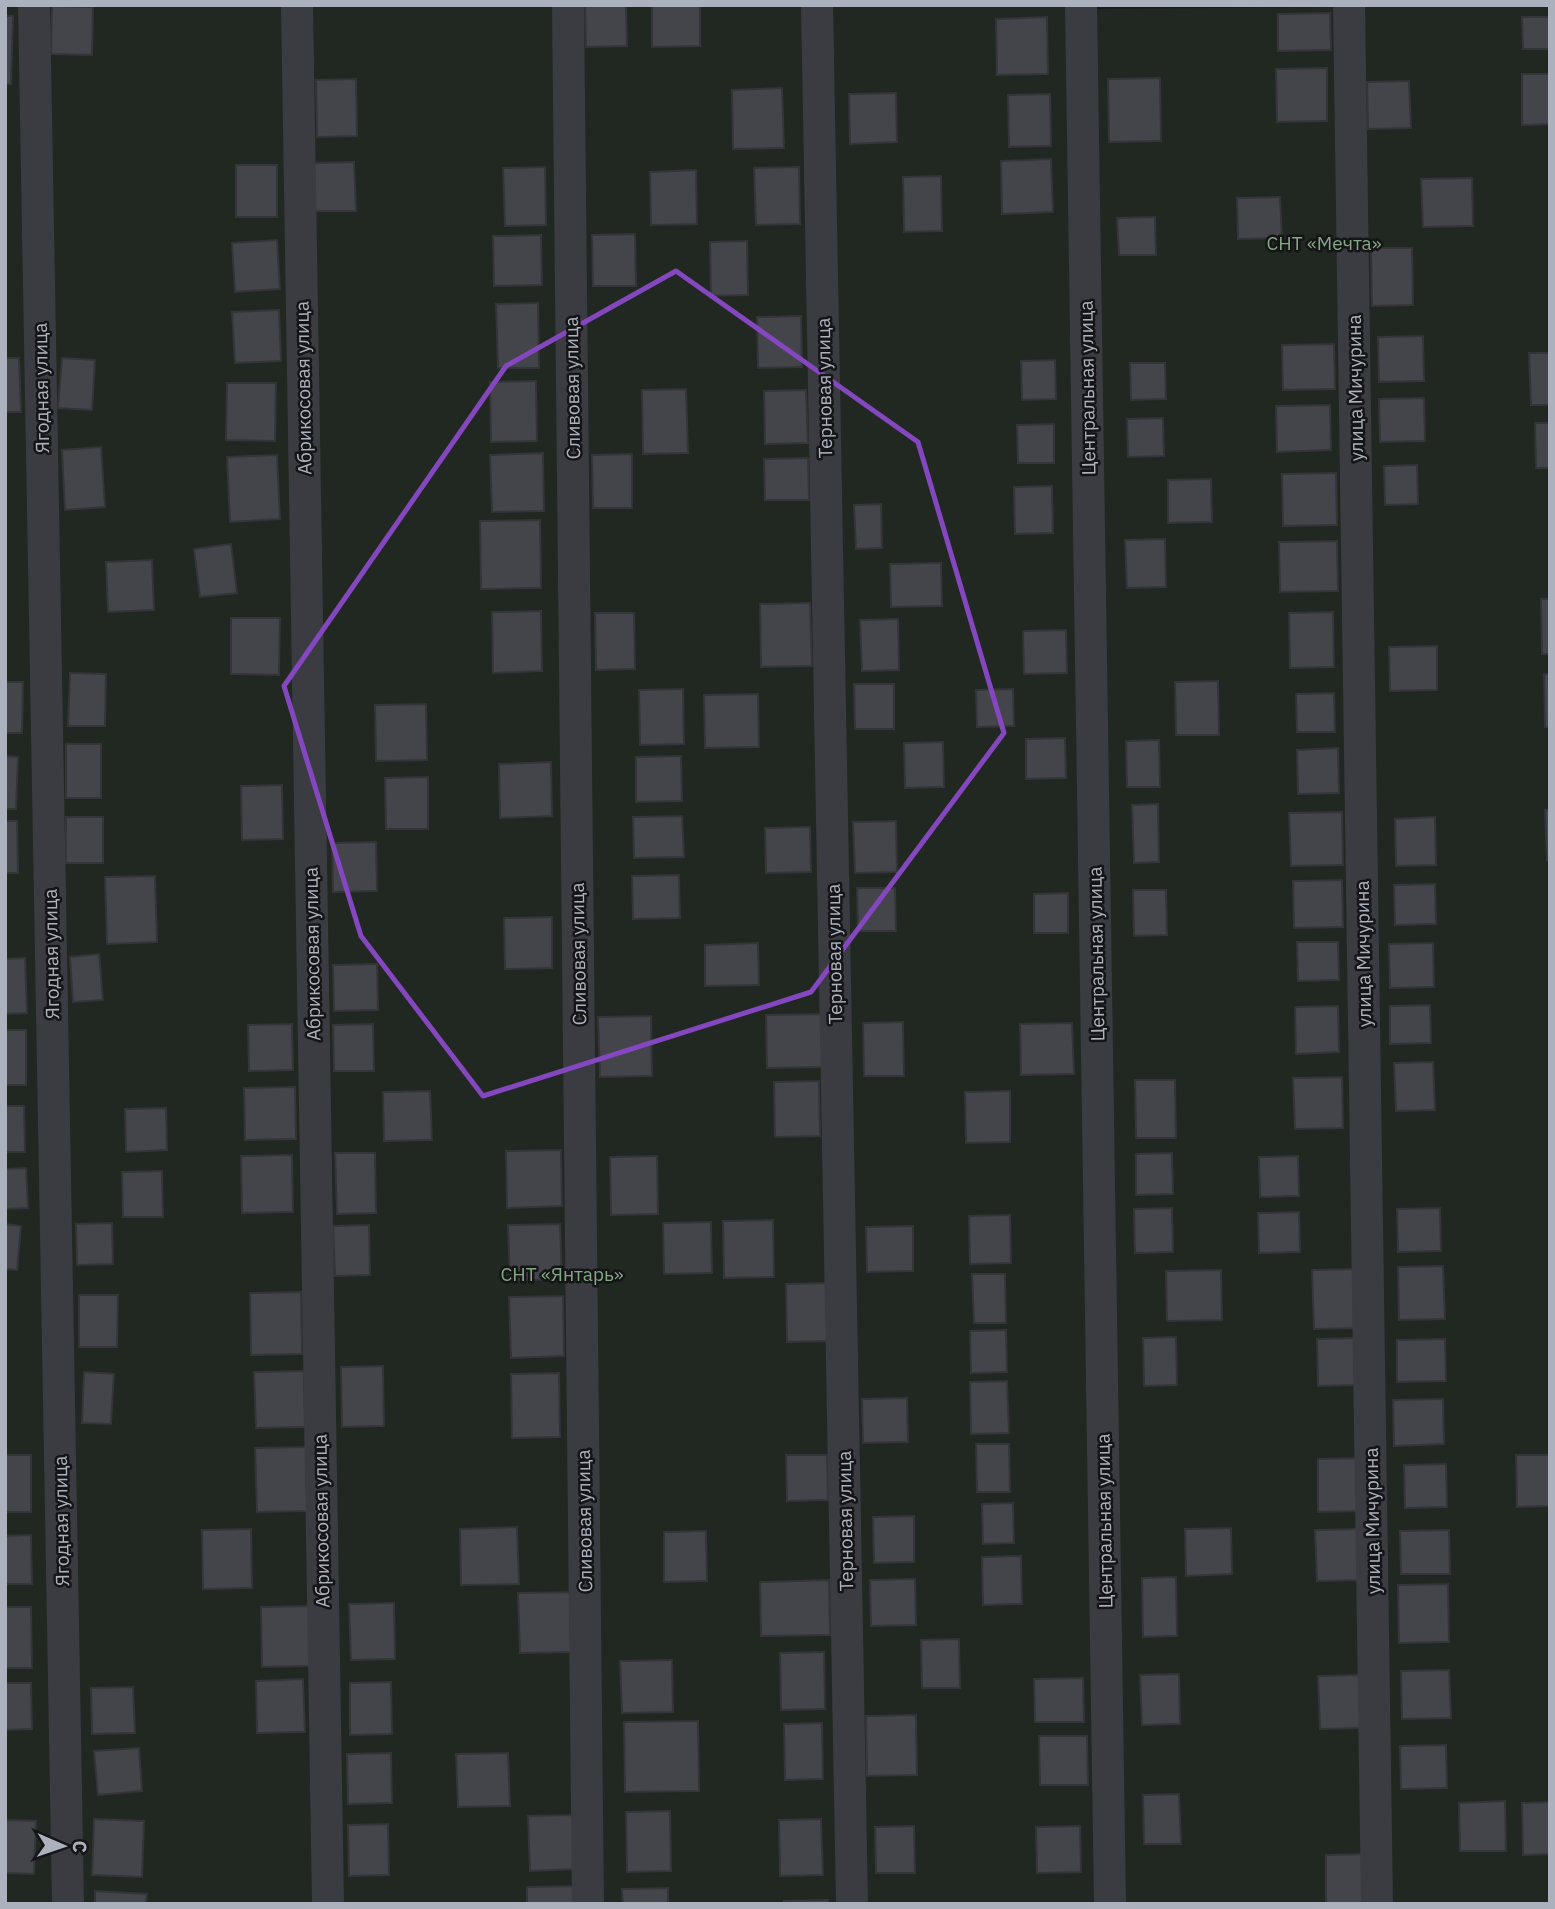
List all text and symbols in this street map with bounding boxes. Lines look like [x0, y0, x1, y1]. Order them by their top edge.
park label: СНТ «Мечта» [1266, 231, 1382, 255]
street label: Центральная улица [1073, 300, 1101, 476]
street label: Абрикосовая улица [289, 301, 317, 475]
street label: улица Мичурина [1342, 314, 1368, 462]
street label: Сливовая улица [559, 316, 585, 460]
street label: Терновая улица [811, 317, 837, 459]
street label: Ягодная улица [28, 322, 54, 454]
street label: Центральная улица [1082, 866, 1110, 1042]
street label: Абрикосовая улица [298, 867, 326, 1041]
street label: улица Мичурина [1350, 880, 1376, 1028]
street label: Сливовая улица [565, 882, 591, 1026]
street label: Терновая улица [821, 883, 847, 1025]
street label: Ягодная улица [38, 888, 64, 1020]
park label: СНТ «Янтарь» [500, 1262, 624, 1286]
street label: Центральная улица [1090, 1433, 1118, 1609]
street label: Абрикосовая улица [307, 1434, 335, 1608]
street label: улица Мичурина [1359, 1447, 1385, 1595]
street label: Сливовая улица [571, 1449, 597, 1593]
street label: Терновая улица [832, 1450, 858, 1592]
street label: Ягодная улица [48, 1455, 74, 1587]
north arrow [28, 1811, 98, 1881]
text: С [68, 1840, 92, 1853]

